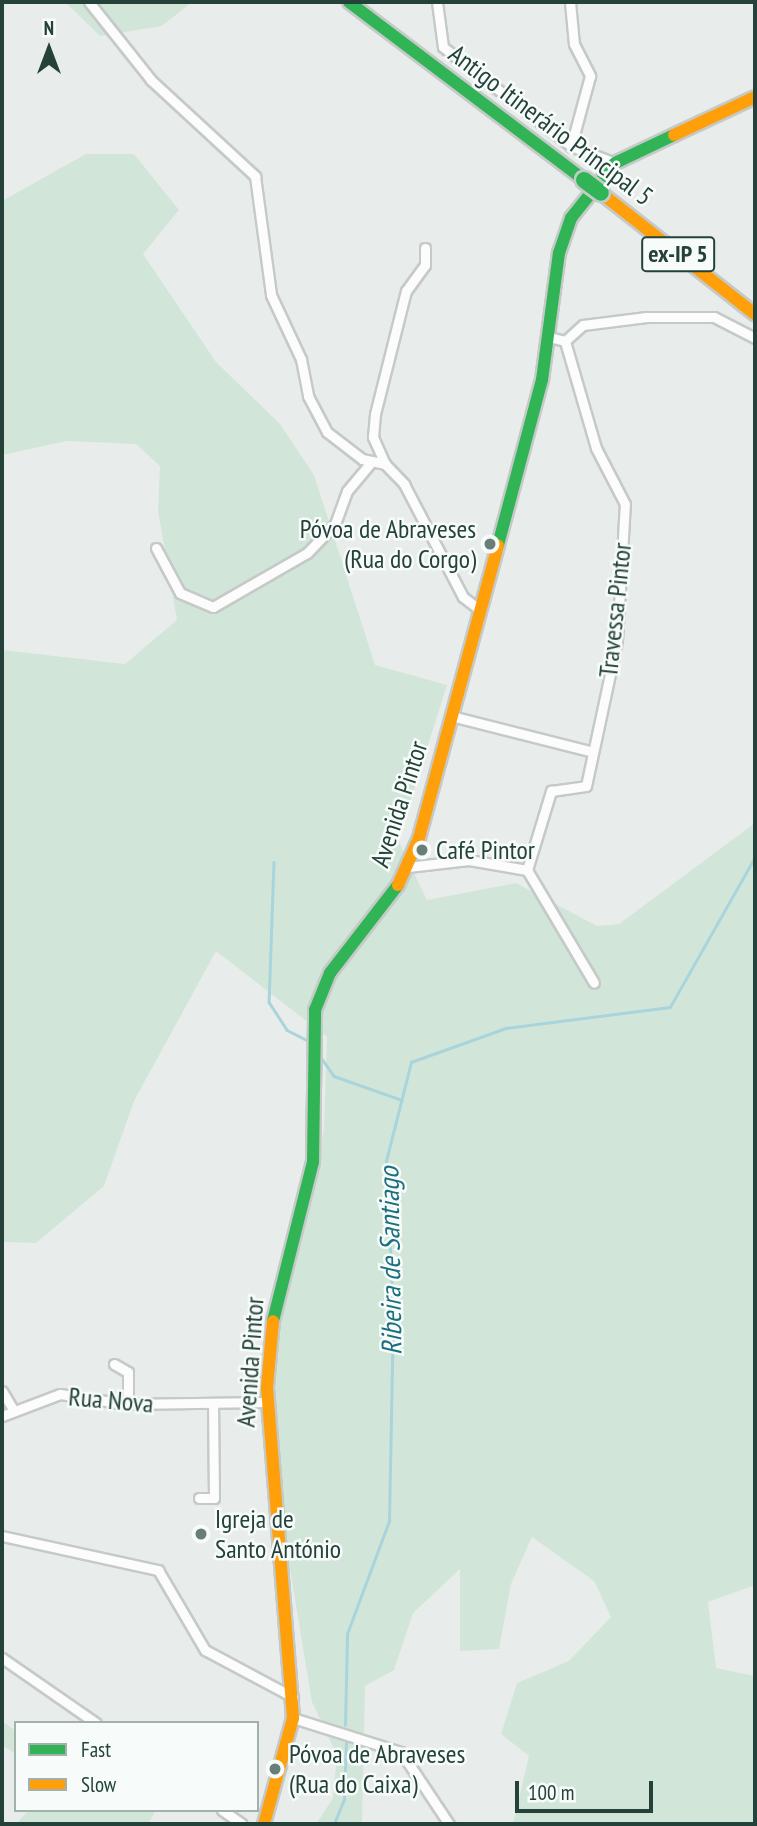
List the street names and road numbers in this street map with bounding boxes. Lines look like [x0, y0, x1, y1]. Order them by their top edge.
street label: Antigo Itinerário Principal 5 [443, 38, 659, 212]
road number: ex-IP 5 [640, 233, 716, 274]
street label: Travessa Pintor [592, 541, 638, 679]
street label: Avenida Pintor [364, 737, 434, 871]
street label: Avenida Pintor [230, 1296, 270, 1428]
street label: Rua Nova [67, 1381, 155, 1419]

